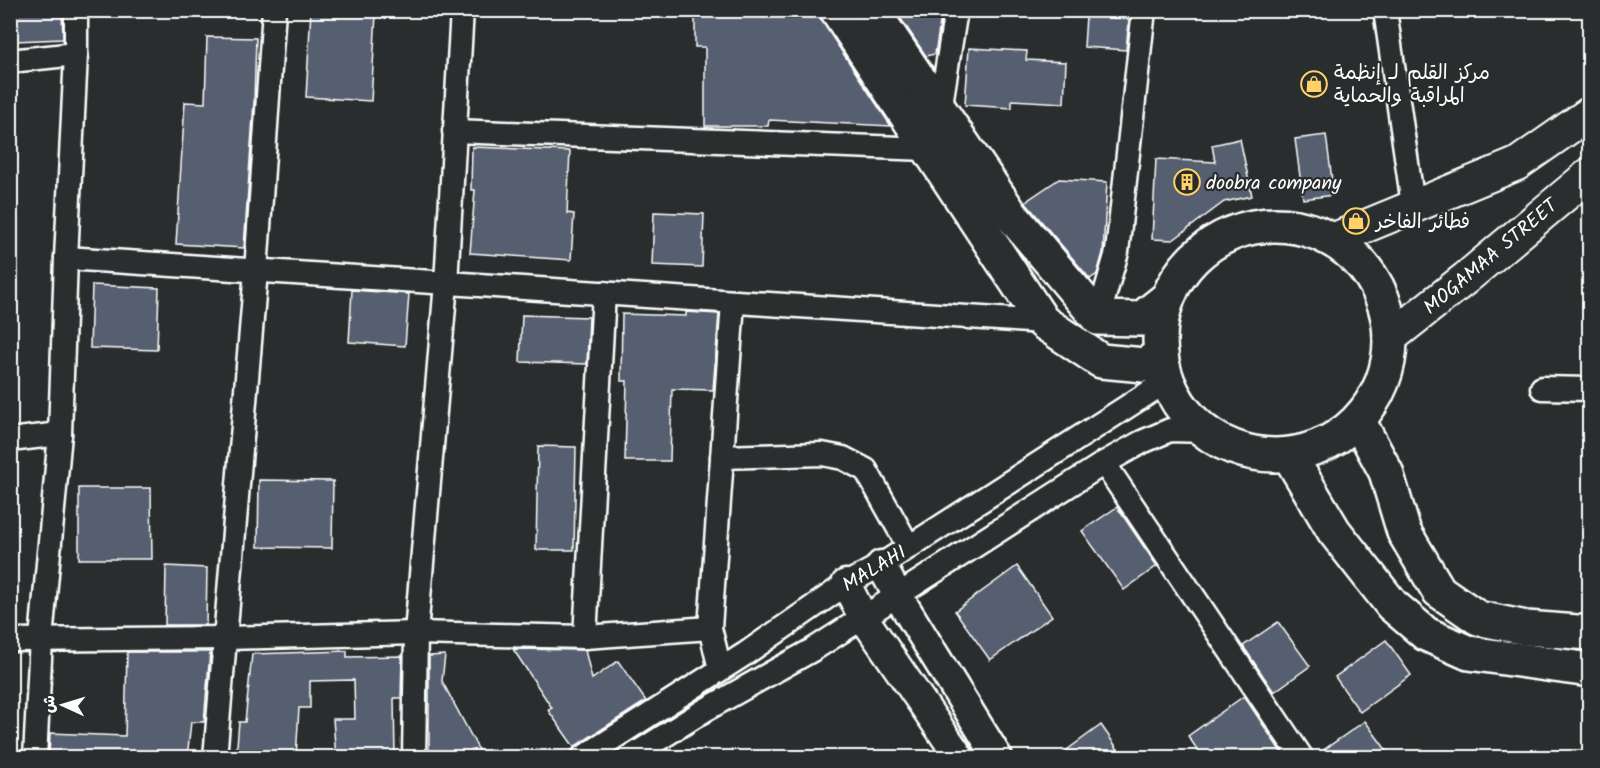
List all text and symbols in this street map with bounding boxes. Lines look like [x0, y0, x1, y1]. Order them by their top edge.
place label: مركز القلم لـ إنظمة المراقبة والحماية [1334, 58, 1490, 113]
shop icon: مركز القلم لـ إنظمة المراقبة والحماية [1299, 69, 1329, 99]
building icon: doobra company [1172, 167, 1202, 197]
place label: doobra company [1206, 168, 1342, 200]
street label: MOGAMAA STREET [1417, 190, 1568, 324]
shop icon: فطائر الفاخر [1341, 206, 1371, 236]
place label: فطائر الفاخر [1374, 207, 1470, 239]
street label: MALAHI [837, 538, 914, 602]
north arrow [33, 675, 93, 735]
text: ش [36, 694, 63, 714]

